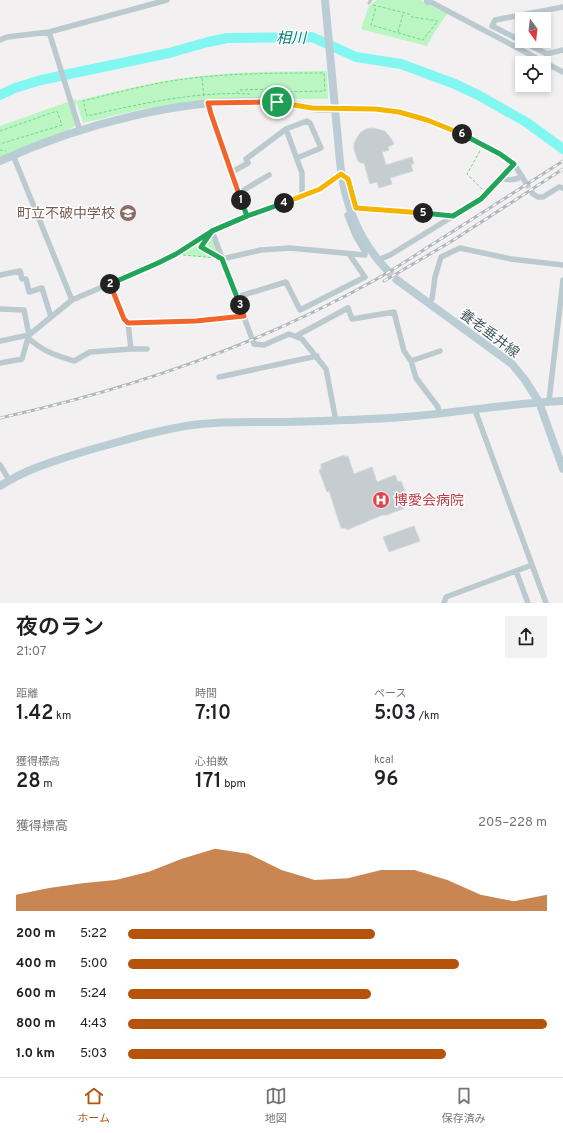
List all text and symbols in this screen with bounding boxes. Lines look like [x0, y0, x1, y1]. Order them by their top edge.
north arrow [515, 12, 551, 48]
map controls [515, 12, 551, 92]
water label: 相川 [276, 30, 308, 49]
button: locate [515, 56, 551, 92]
pin [260, 85, 294, 119]
icon: arrive [266, 91, 288, 113]
pin: 6 [452, 124, 472, 144]
text: 6 [459, 127, 465, 141]
pin: 1 [231, 190, 251, 210]
text: 1 [239, 193, 243, 207]
pin: 4 [274, 193, 294, 213]
text: 4 [280, 196, 288, 210]
school or university icon: 町立不破中学校 [118, 203, 138, 223]
pin: 5 [413, 203, 433, 223]
place label: 町立不破中学校 [17, 206, 115, 223]
text: 5 [420, 206, 426, 220]
pin: 2 [100, 274, 120, 294]
text: 2 [107, 277, 113, 291]
pin: 3 [230, 295, 250, 315]
text: 3 [237, 298, 243, 312]
street label: 養老垂井線 [456, 306, 523, 362]
hospital icon: 博愛会病院 [371, 490, 391, 510]
place label: 博愛会病院 [394, 492, 464, 510]
text: 夜のラン [16, 615, 104, 642]
button: share [505, 616, 547, 658]
text: 21:07 [16, 644, 46, 660]
text: 距離 [16, 687, 38, 701]
text: 時間 [195, 687, 217, 701]
text: ペース [374, 687, 406, 701]
text: 1.42 [16, 701, 54, 727]
text: 7:10 [195, 701, 231, 727]
text: 5:03 [374, 701, 416, 727]
text: km [54, 709, 71, 723]
text: /km [416, 709, 439, 723]
text: kcal [374, 753, 394, 767]
text: 獲得標高 [16, 755, 60, 769]
text: 心拍数 [195, 755, 228, 769]
text: 96 [374, 767, 398, 793]
text: 28 [16, 769, 41, 795]
text: 171 [195, 769, 222, 795]
text: m [41, 777, 53, 791]
text: bpm [222, 777, 246, 791]
text: 205–228 m [478, 815, 547, 831]
text: 獲得標高 [16, 819, 68, 835]
text: 200 m [16, 926, 56, 942]
text: 5:22 [80, 926, 107, 942]
text: 400 m [16, 956, 56, 972]
text: 5:00 [80, 956, 108, 972]
text: 600 m [16, 986, 56, 1002]
text: 5:24 [80, 986, 107, 1002]
text: 800 m [16, 1016, 56, 1032]
text: 4:43 [80, 1016, 107, 1032]
text: 1.0 km [16, 1046, 55, 1062]
text: 5:03 [80, 1046, 107, 1062]
tab: ホーム [77, 1085, 110, 1126]
tab: 地図 [265, 1085, 287, 1126]
tab: 保存済み [442, 1085, 486, 1126]

